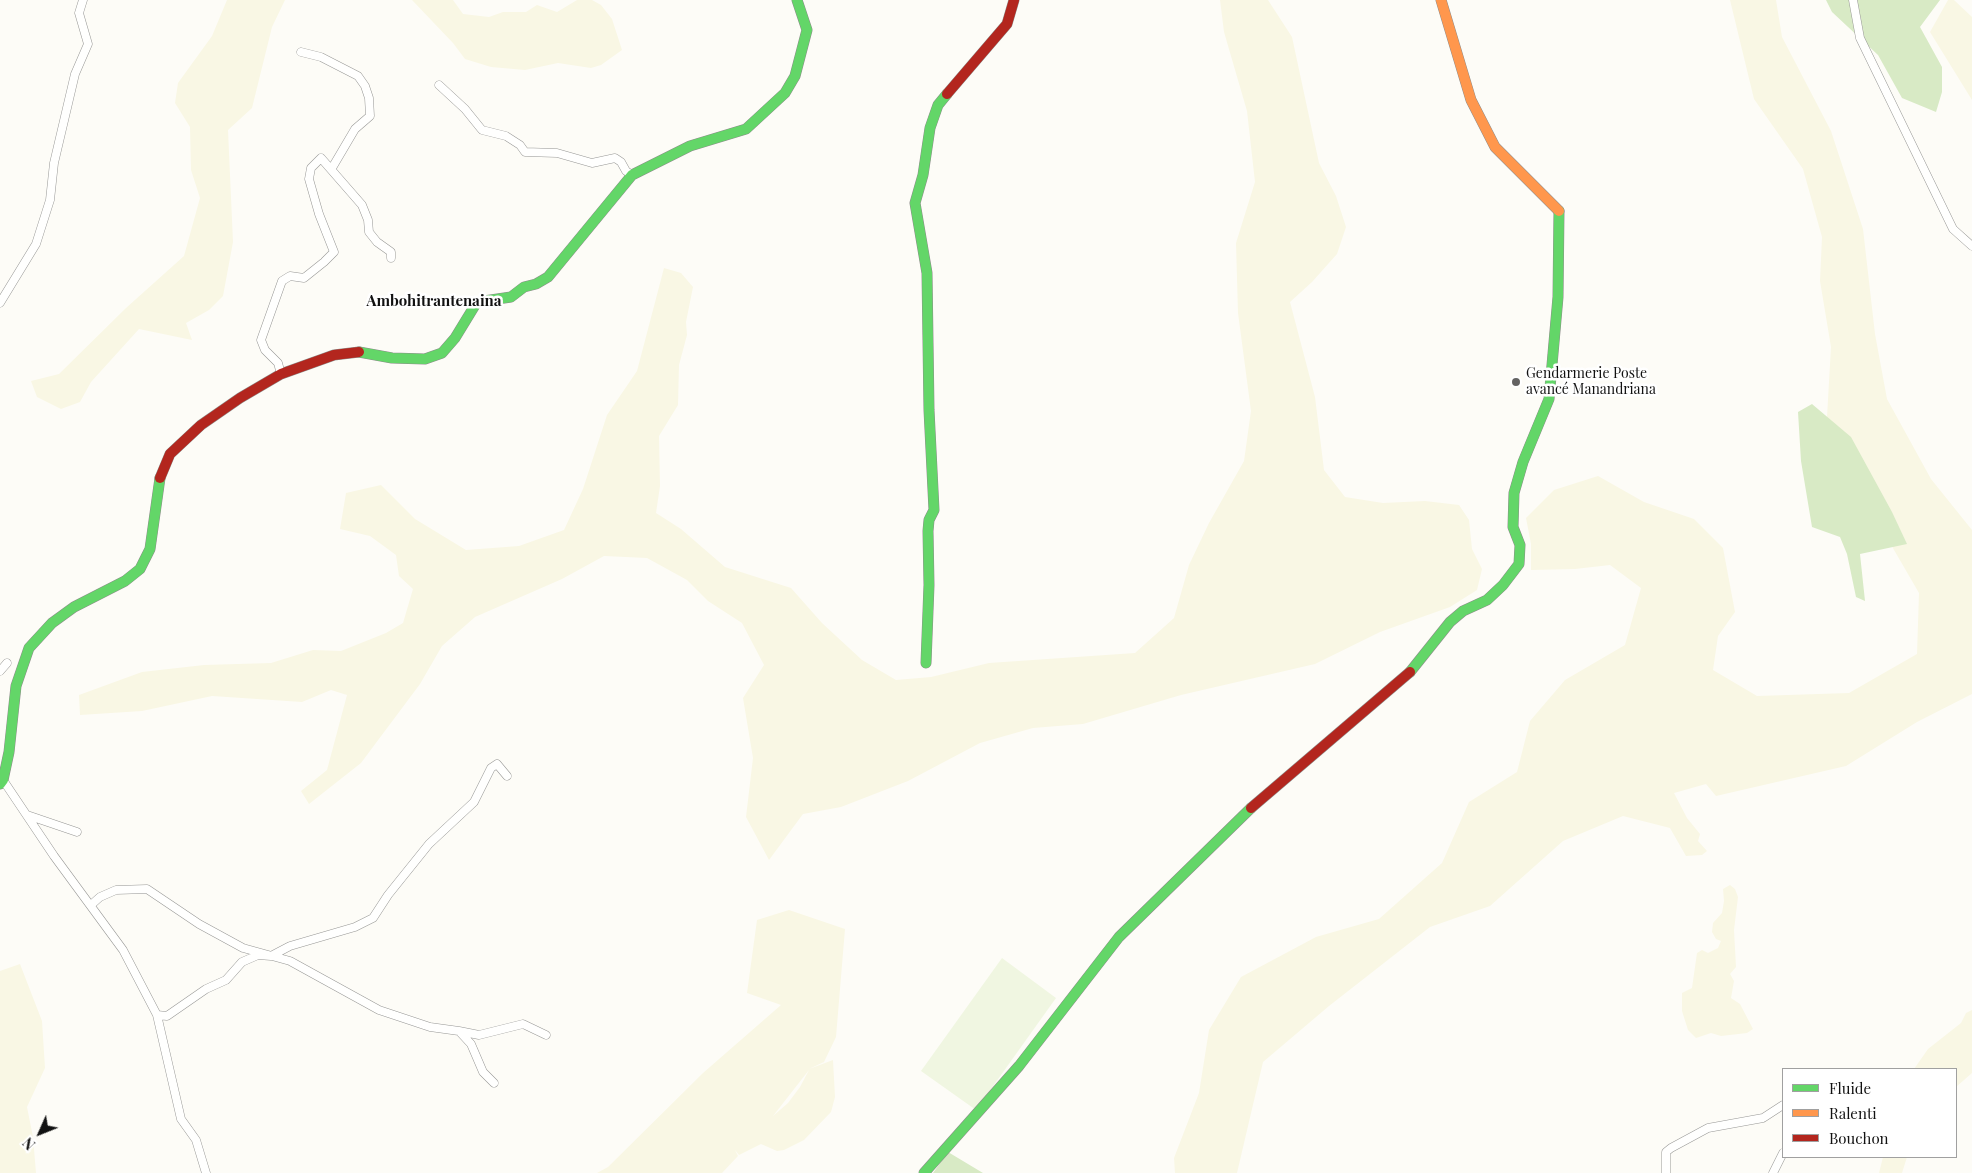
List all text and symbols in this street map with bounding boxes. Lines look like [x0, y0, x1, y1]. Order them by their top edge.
district label: Ambohitrantenaina [366, 292, 502, 310]
place label: Gendarmerie Poste avancé Manandriana [1526, 366, 1656, 398]
marker: Gendarmerie Poste avancé Manandriana [1510, 376, 1522, 388]
legend [1782, 1068, 1957, 1158]
text: Fluide [1829, 1078, 1871, 1098]
text: Ralenti [1829, 1103, 1877, 1123]
north arrow [15, 1108, 65, 1158]
text: Bouchon [1829, 1128, 1889, 1148]
text: N [19, 1134, 39, 1154]

